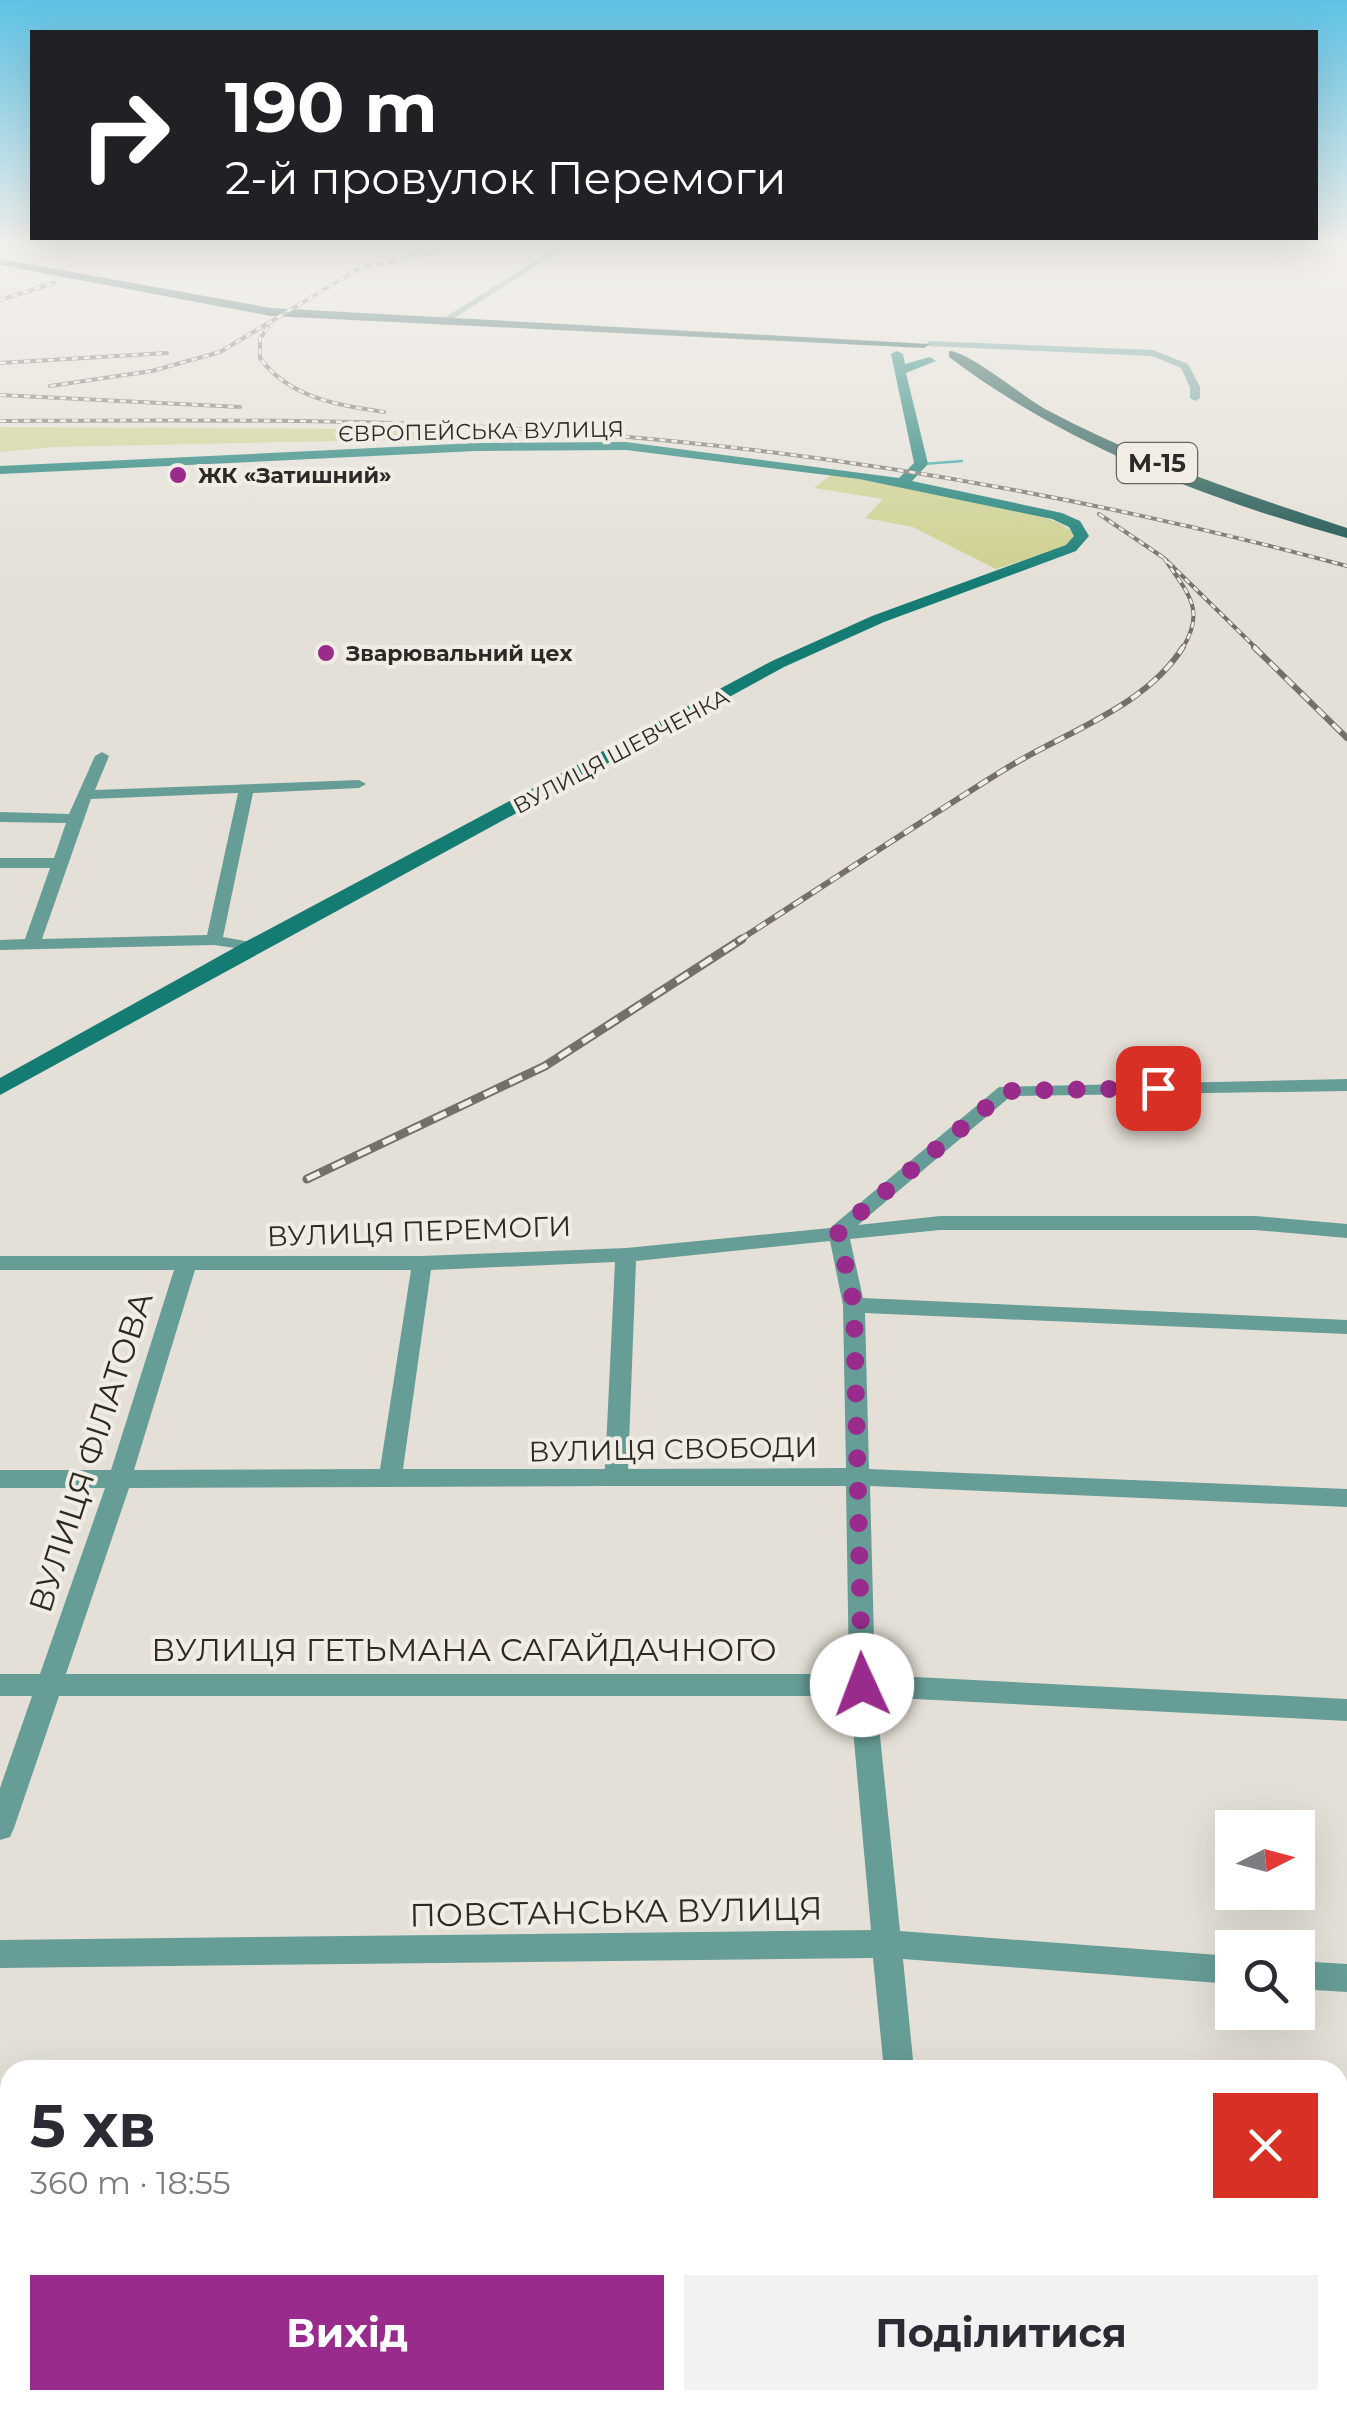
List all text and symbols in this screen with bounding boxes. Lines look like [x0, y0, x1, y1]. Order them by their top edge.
text: 190 m [225, 64, 438, 150]
icon: right [60, 70, 190, 200]
text: 2-й провулок Перемоги [225, 150, 787, 205]
street label: ЄВРОПЕЙСЬКА ВУЛИЦЯ [338, 416, 624, 447]
road number: М-15 [1117, 443, 1197, 483]
place label: ЖК «Затишний» [198, 462, 392, 489]
marker: ЖК «Затишний» [167, 464, 189, 486]
place label: Зварювальний цех [345, 640, 572, 667]
marker: Зварювальний цех [315, 642, 337, 664]
street label: ВУЛИЦЯ ШЕВЧЕНКА [509, 683, 734, 820]
pin [1116, 1046, 1201, 1131]
icon: arrive [1131, 1061, 1186, 1116]
street label: ВУЛИЦЯ ПЕРЕМОГИ [266, 1209, 572, 1253]
street label: ВУЛИЦЯ ФІЛАТОВА [20, 1287, 161, 1617]
street label: ВУЛИЦЯ СВОБОДИ [528, 1429, 818, 1469]
street label: ВУЛИЦЯ ГЕТЬМАНА САГАЙДАЧНОГО [151, 1630, 777, 1669]
position arrow [810, 1633, 914, 1737]
north arrow [1215, 1810, 1315, 1910]
map controls [1215, 1810, 1315, 2030]
street label: ПОВСТАНСЬКА ВУЛИЦЯ [409, 1888, 823, 1935]
button: search [1215, 1930, 1315, 2030]
text: 5 хв [30, 2089, 156, 2162]
button: close [1213, 2093, 1318, 2198]
text: 360 m · 18:55 [30, 2163, 231, 2202]
button: Вихід [30, 2275, 664, 2390]
button: Поділитися [684, 2275, 1318, 2390]

